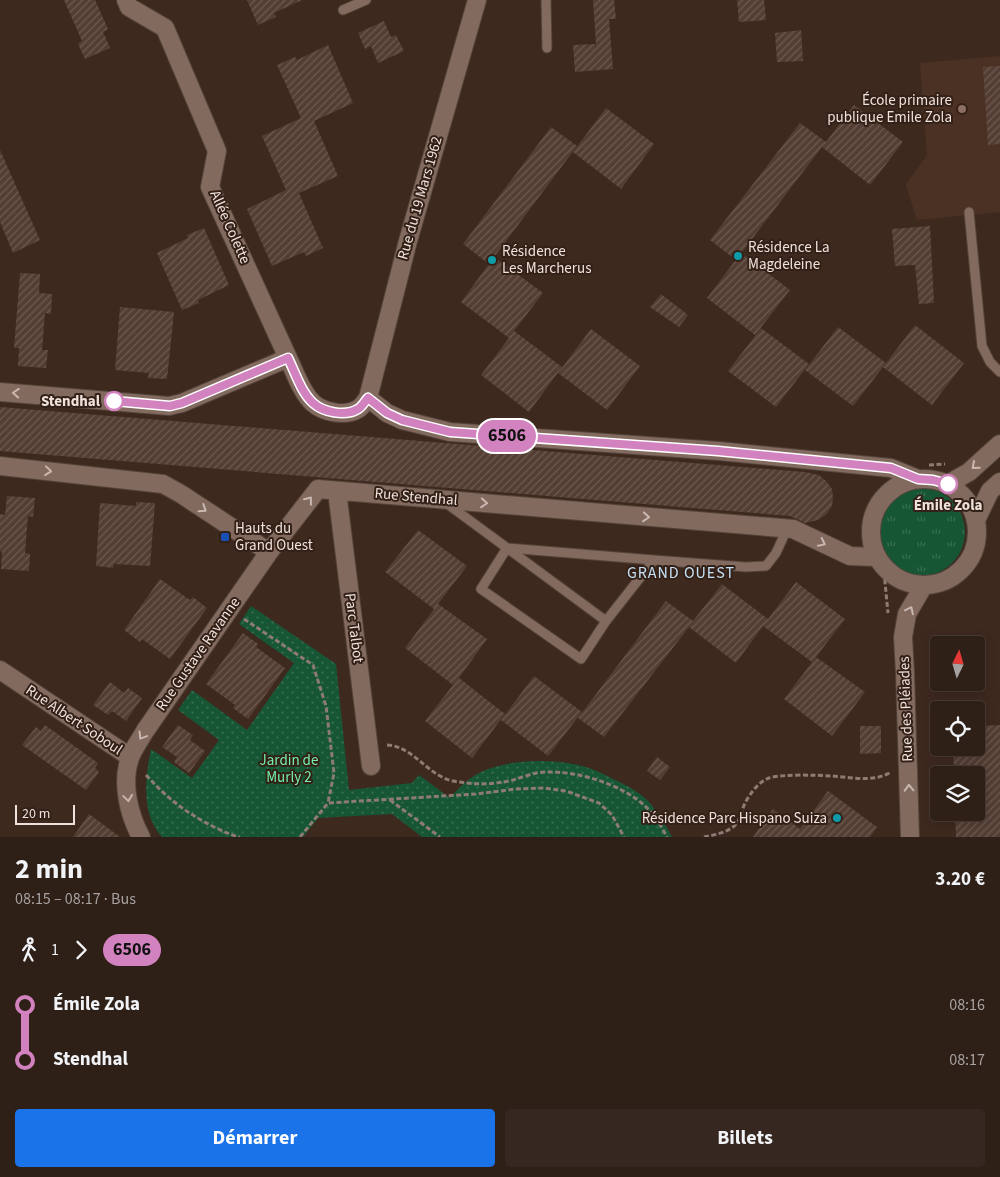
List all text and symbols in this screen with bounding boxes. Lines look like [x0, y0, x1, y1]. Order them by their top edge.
place label: École primaire publique Emile Zola [827, 90, 952, 128]
marker: École primaire publique Emile Zola [956, 103, 968, 115]
street label: Rue du 19 Mars 1962 [392, 134, 448, 262]
street label: Allée Colette [204, 187, 256, 267]
place label: Résidence La Magdeleine [748, 237, 830, 275]
place label: Résidence Les Marcherus [502, 241, 591, 279]
marker: Résidence La Magdeleine [732, 250, 744, 262]
marker: Résidence Les Marcherus [486, 254, 498, 266]
one-way arrow [11, 388, 19, 399]
place label: Stendhal [41, 391, 101, 412]
marker: Stendhal [104, 391, 124, 411]
line badge: 6506 [472, 420, 542, 452]
text: 6506 [488, 423, 526, 448]
one-way arrow [972, 460, 981, 469]
one-way arrow [45, 465, 53, 476]
marker: Émile Zola [938, 474, 958, 494]
street label: Rue Stendhal [374, 483, 459, 511]
place label: Émile Zola [914, 495, 982, 516]
one-way arrow [304, 497, 312, 506]
one-way arrow [480, 497, 488, 508]
one-way arrow [197, 503, 207, 512]
one-way arrow [642, 511, 650, 522]
place label: Hauts du Grand Ouest [235, 518, 313, 556]
marker: Hauts du Grand Ouest [219, 531, 231, 543]
one-way arrow [817, 537, 826, 547]
district label: GRAND OUEST [627, 562, 735, 584]
street label: Parc Talbot [339, 592, 369, 664]
street label: Rue Gustave Ravanne [151, 593, 245, 715]
one-way arrow [904, 606, 915, 615]
north arrow [930, 636, 985, 691]
map controls [930, 636, 985, 821]
street label: Rue des Pléiades [894, 656, 918, 762]
street label: Rue Albert Soboul [21, 680, 127, 760]
button: locate [930, 701, 985, 756]
one-way arrow [139, 731, 149, 740]
park label: Jardin de Murly 2 [260, 750, 318, 788]
button: layers [930, 766, 985, 821]
one-way arrow [903, 784, 914, 792]
one-way arrow [123, 794, 133, 802]
scale bar [15, 802, 75, 825]
text: 20 m [22, 804, 50, 824]
place label: Résidence Parc Hispano Suiza [642, 808, 827, 829]
marker: Résidence Parc Hispano Suiza [831, 812, 843, 824]
text: 2 min [15, 849, 83, 889]
text: 3.20 € [935, 866, 985, 893]
text: 08:15 – 08:17 · Bus [15, 888, 136, 910]
icon: walk [15, 936, 43, 964]
icon: forward [67, 936, 95, 964]
text: 6506 [113, 937, 151, 962]
text: 1 [51, 939, 59, 961]
text: Émile Zola [53, 991, 140, 1018]
text: 08:16 [949, 994, 985, 1016]
text: Stendhal [53, 1046, 128, 1073]
text: 08:17 [949, 1049, 985, 1071]
button: Démarrer [15, 1109, 495, 1167]
button: Billets [505, 1109, 985, 1167]

